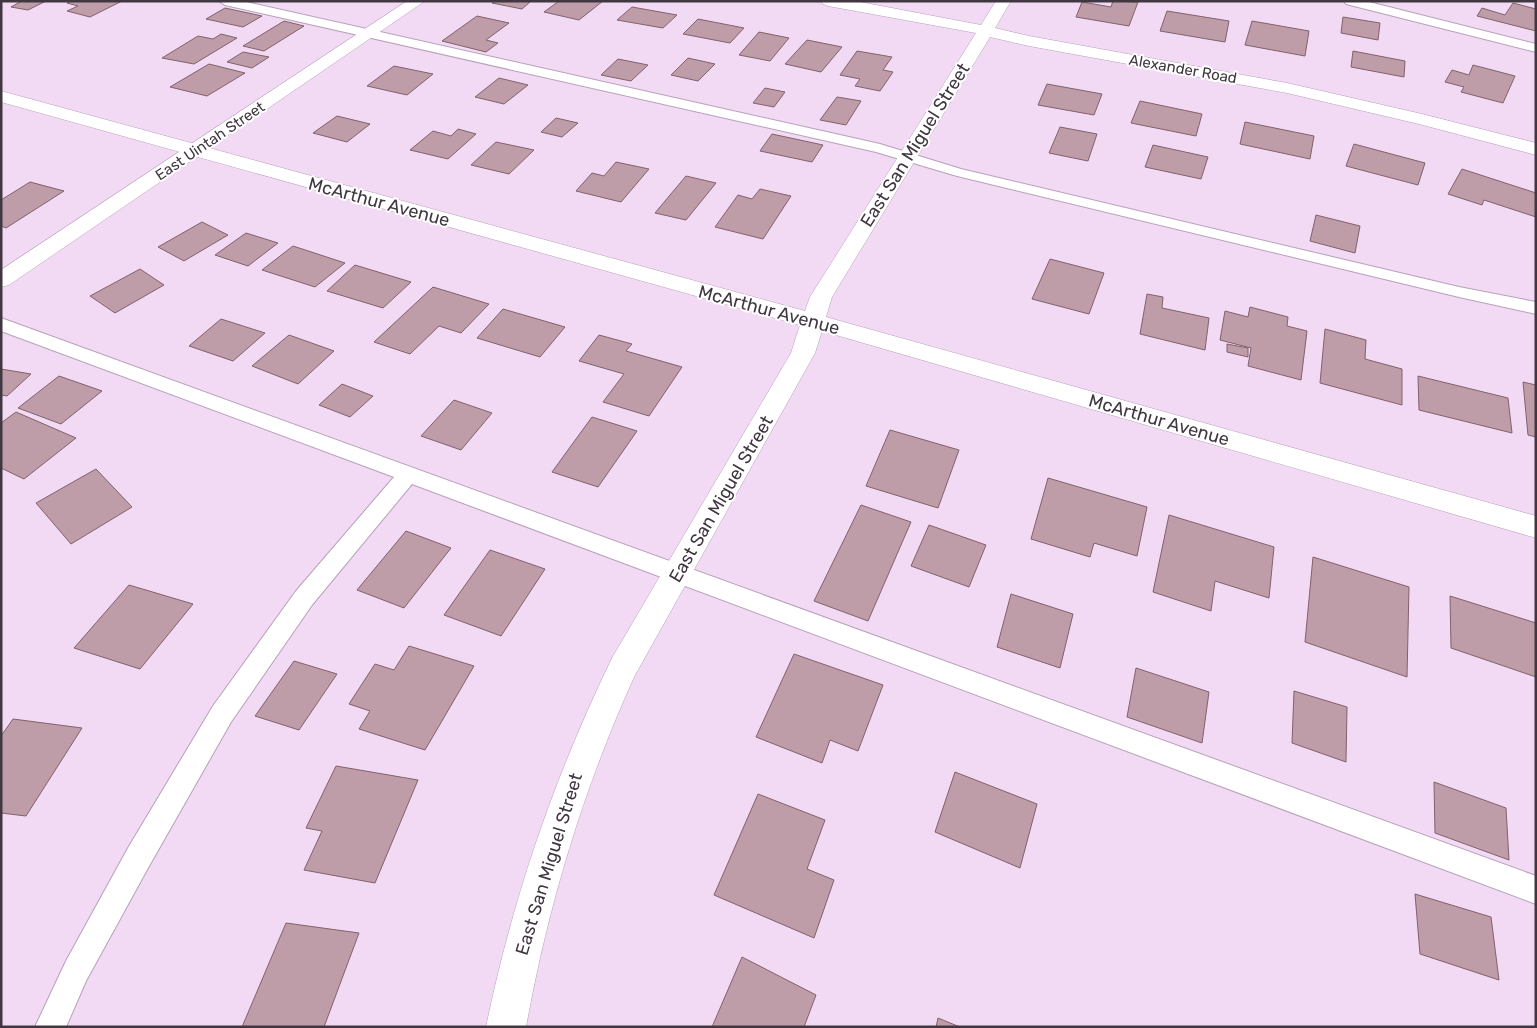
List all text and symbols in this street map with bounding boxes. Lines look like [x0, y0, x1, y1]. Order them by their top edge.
street label: Alexander Road [1128, 51, 1238, 87]
street label: East San Miguel Street [856, 59, 974, 231]
street label: East Uintah Street [152, 98, 268, 184]
street label: McArthur Avenue [306, 173, 452, 231]
street label: McArthur Avenue [696, 281, 842, 339]
street label: McArthur Avenue [1086, 389, 1232, 451]
street label: East San Miguel Street [664, 412, 778, 586]
street label: East San Miguel Street [511, 770, 587, 958]

